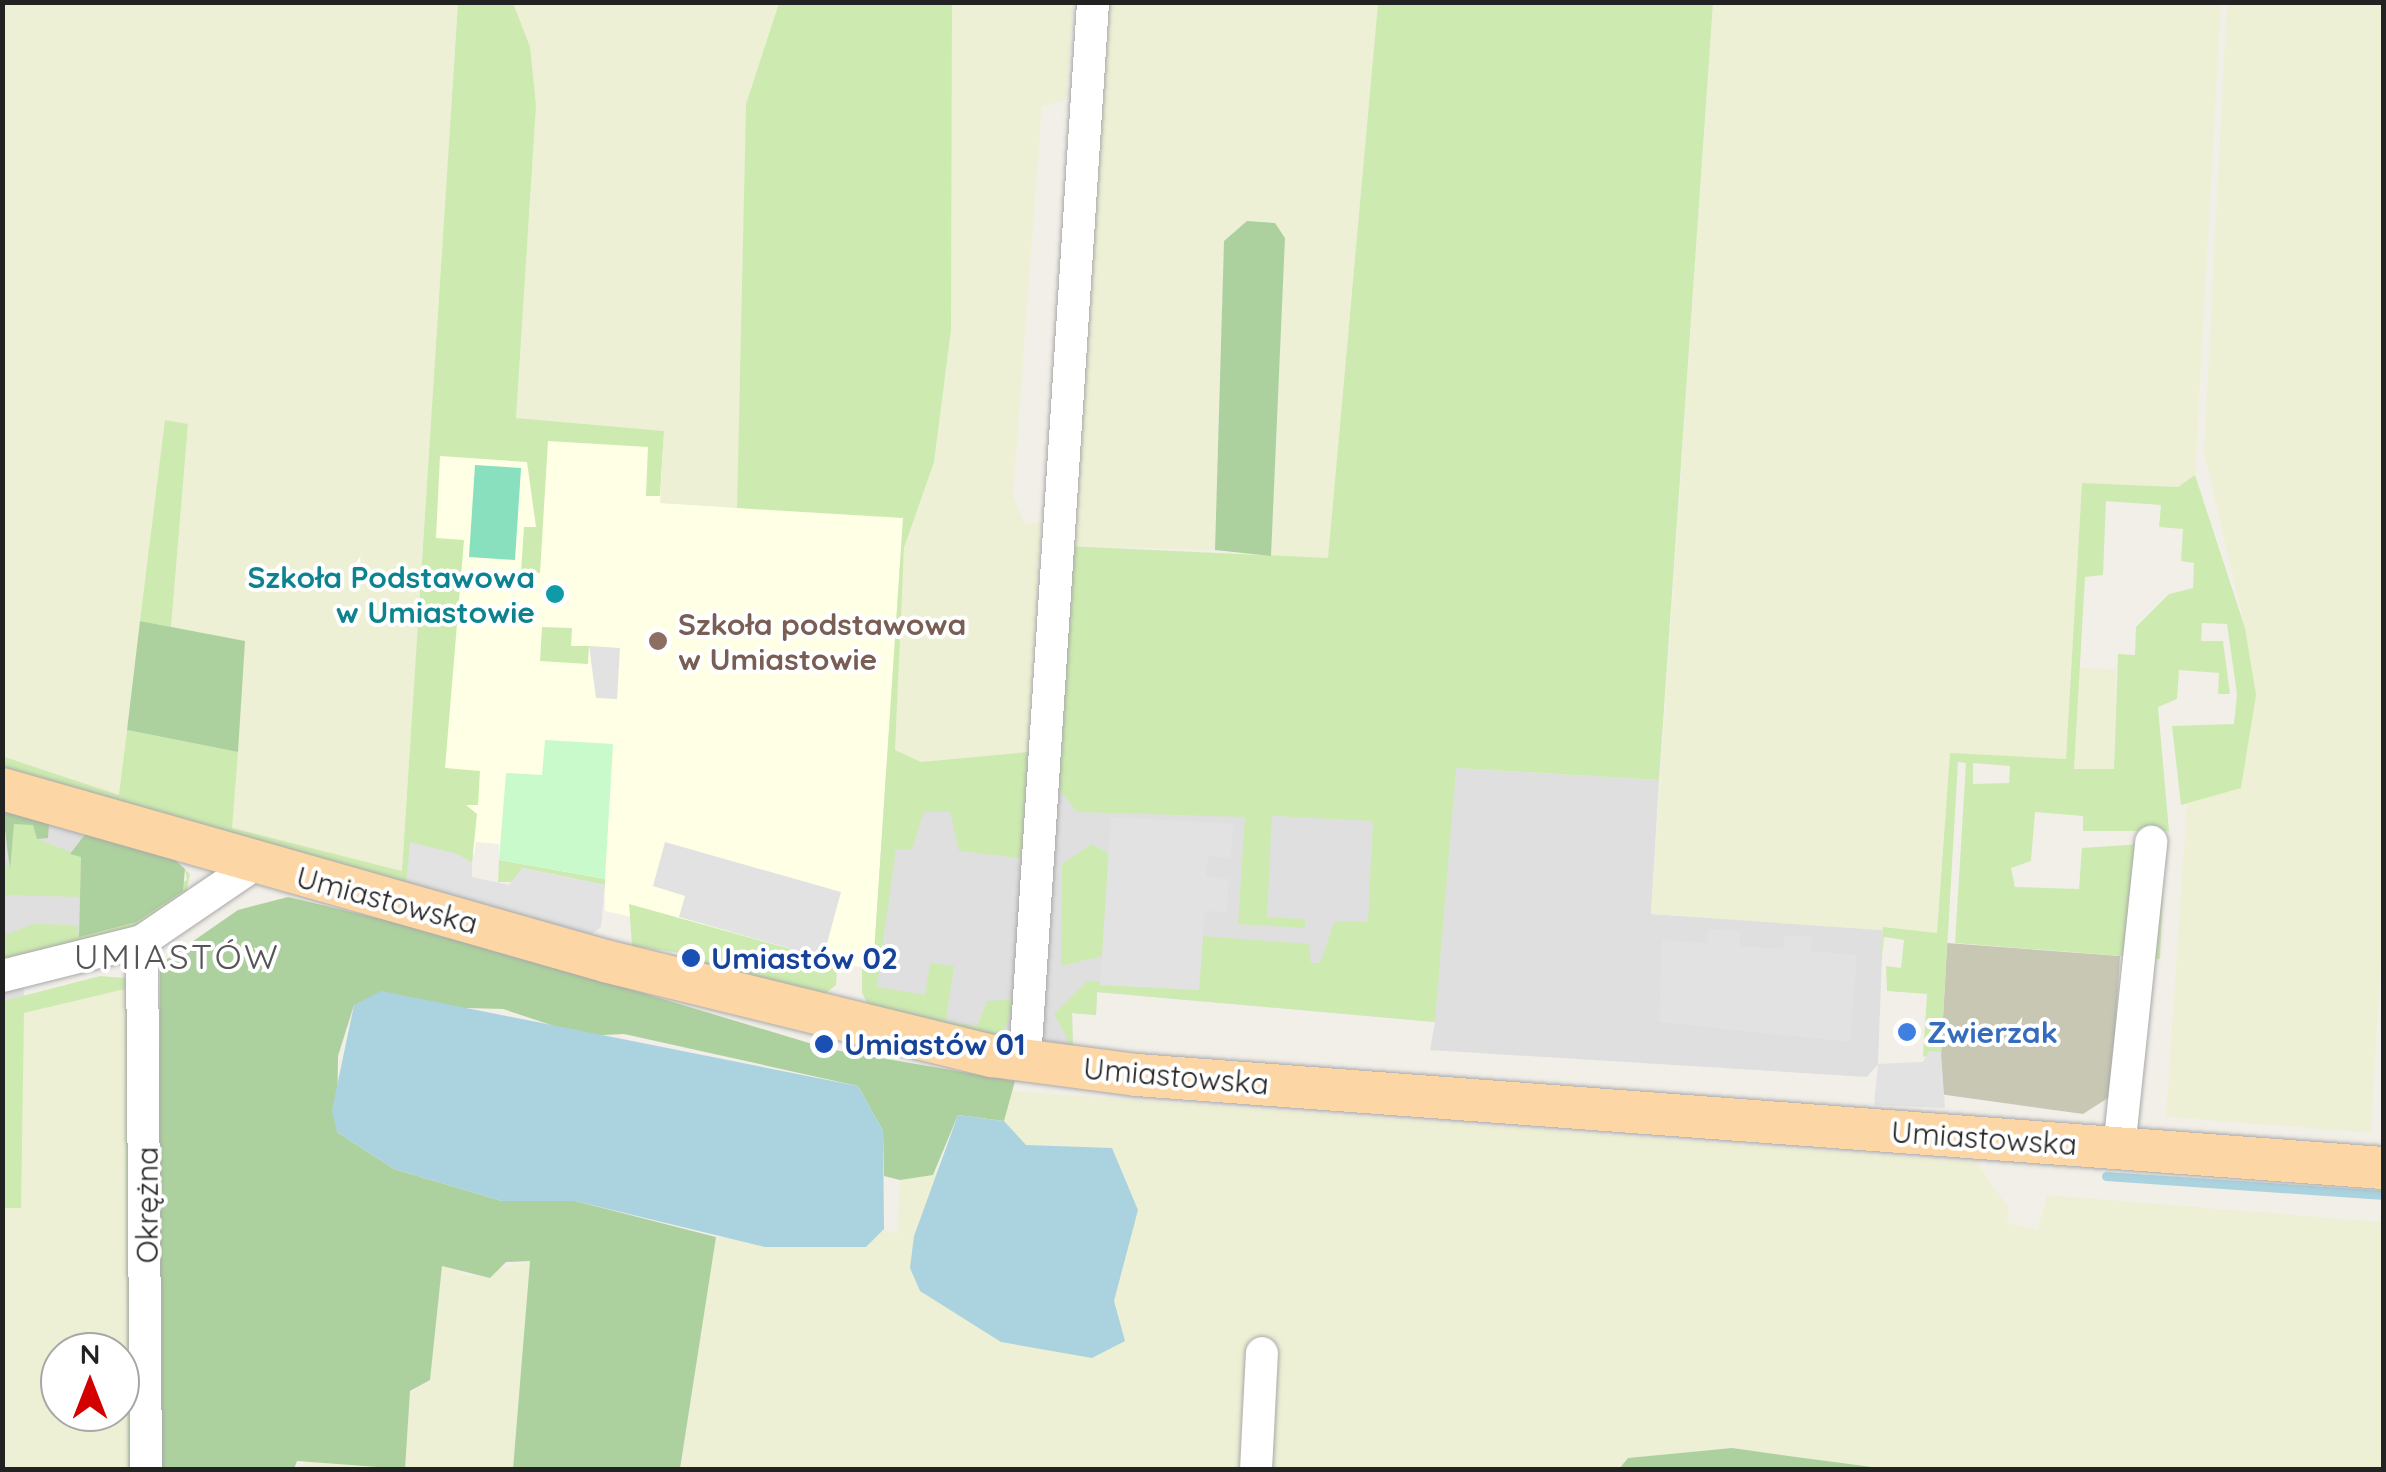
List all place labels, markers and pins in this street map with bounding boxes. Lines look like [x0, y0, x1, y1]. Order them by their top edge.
place label: Szkoła Podstawowa w Umiastowie [248, 559, 535, 630]
marker: Szkoła Podstawowa w Umiastowie [544, 583, 566, 605]
place label: Szkoła podstawowa w Umiastowie [678, 606, 966, 676]
marker: Szkoła podstawowa w Umiastowie [647, 630, 669, 652]
place label: Umiastów 02 [711, 940, 898, 976]
marker: Umiastów 02 [680, 947, 702, 969]
place label: Zwierzak [1927, 1014, 2058, 1050]
marker: Zwierzak [1896, 1021, 1918, 1043]
place label: Umiastów 01 [844, 1026, 1026, 1062]
marker: Umiastów 01 [813, 1033, 835, 1055]

